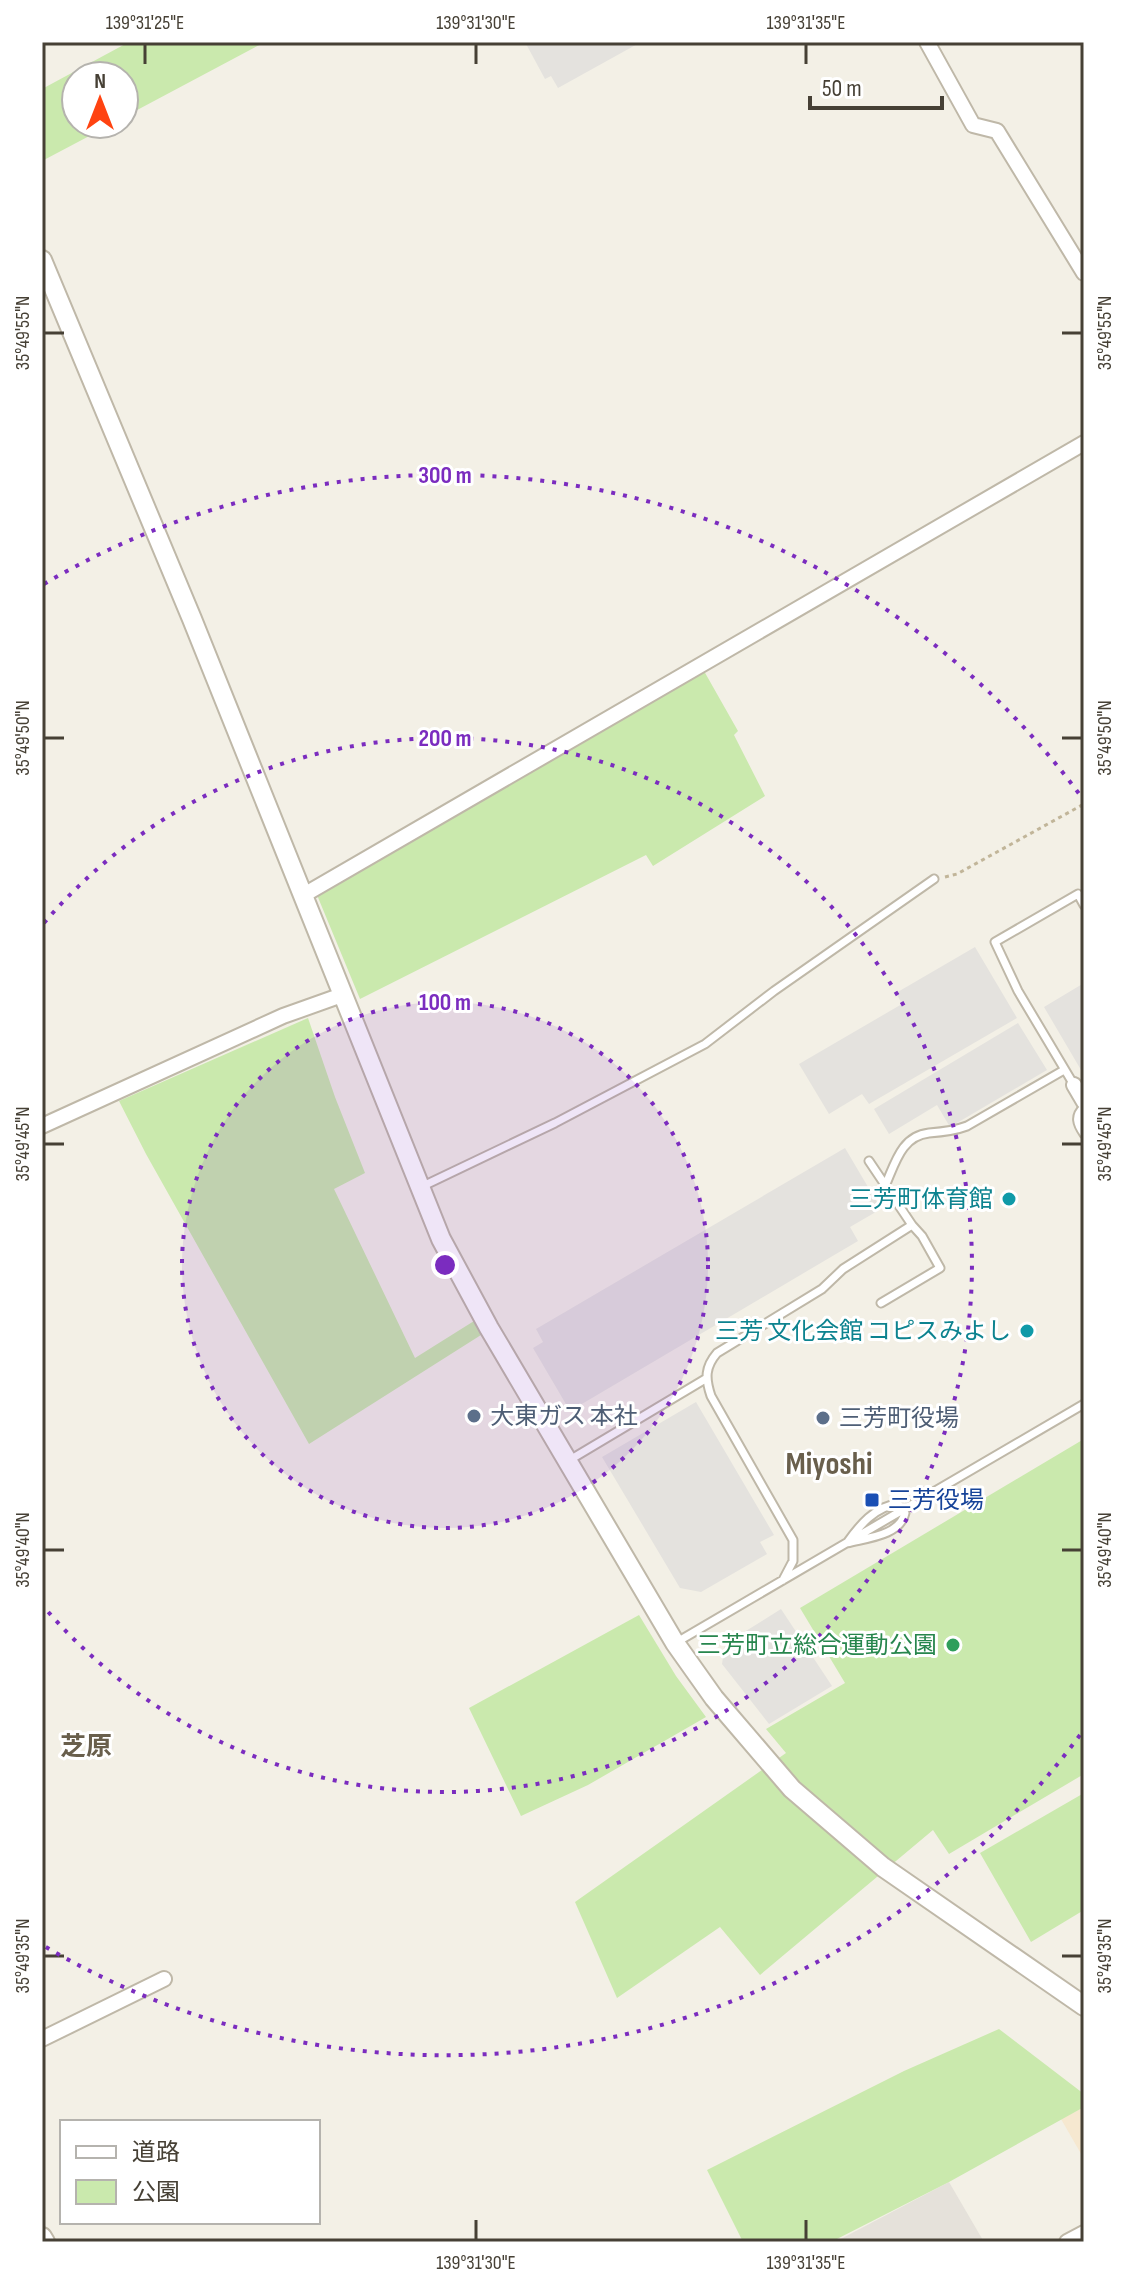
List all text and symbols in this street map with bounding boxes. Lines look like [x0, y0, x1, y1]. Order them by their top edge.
text: 139°31'25"E [106, 11, 184, 35]
text: 139°31'30"E [436, 11, 516, 35]
text: 139°31'35"E [767, 11, 845, 35]
north arrow [60, 60, 140, 140]
scale bar [810, 60, 942, 110]
text: N [94, 68, 106, 95]
text: 50 m [822, 74, 862, 103]
text: 35°49'55"N [11, 296, 35, 370]
text: 35°49'55"N [1093, 296, 1117, 370]
text: 300 m [418, 461, 472, 490]
text: 35°49'50"N [11, 700, 35, 776]
text: 35°49'50"N [1093, 700, 1117, 776]
text: 200 m [418, 724, 472, 753]
text: 100 m [419, 988, 471, 1017]
text: 35°49'45"N [11, 1107, 35, 1181]
text: 35°49'45"N [1093, 1107, 1117, 1181]
place label: 三芳町体育館 [849, 1185, 993, 1214]
marker: 三芳町体育館 [1000, 1190, 1018, 1208]
centre of rings [431, 1251, 459, 1279]
place label: 三芳 文化会館 コピスみよし [715, 1317, 1011, 1346]
marker: 三芳 文化会館 コピスみよし [1018, 1322, 1036, 1340]
place label: 大東ガス 本社 [490, 1402, 638, 1431]
place label: 三芳町役場 [839, 1404, 959, 1433]
marker: 大東ガス 本社 [465, 1407, 483, 1425]
marker: 三芳町役場 [814, 1409, 832, 1427]
district label: Miyoshi [786, 1445, 872, 1484]
place label: 三芳役場 [888, 1486, 984, 1515]
marker: 三芳役場 [863, 1491, 881, 1509]
text: 35°49'40"N [11, 1512, 35, 1588]
text: 35°49'40"N [1093, 1512, 1117, 1588]
place label: 三芳町立総合運動公園 [697, 1631, 937, 1660]
marker: 三芳町立総合運動公園 [944, 1636, 962, 1654]
district label: 芝原 [60, 1732, 112, 1763]
text: 35°49'35"N [11, 1919, 35, 1993]
text: 35°49'35"N [1093, 1919, 1117, 1993]
legend [60, 2120, 320, 2224]
text: 道路 [132, 2138, 180, 2167]
text: 公園 [132, 2178, 180, 2207]
text: 139°31'30"E [436, 2251, 516, 2275]
text: 139°31'35"E [767, 2251, 845, 2275]

